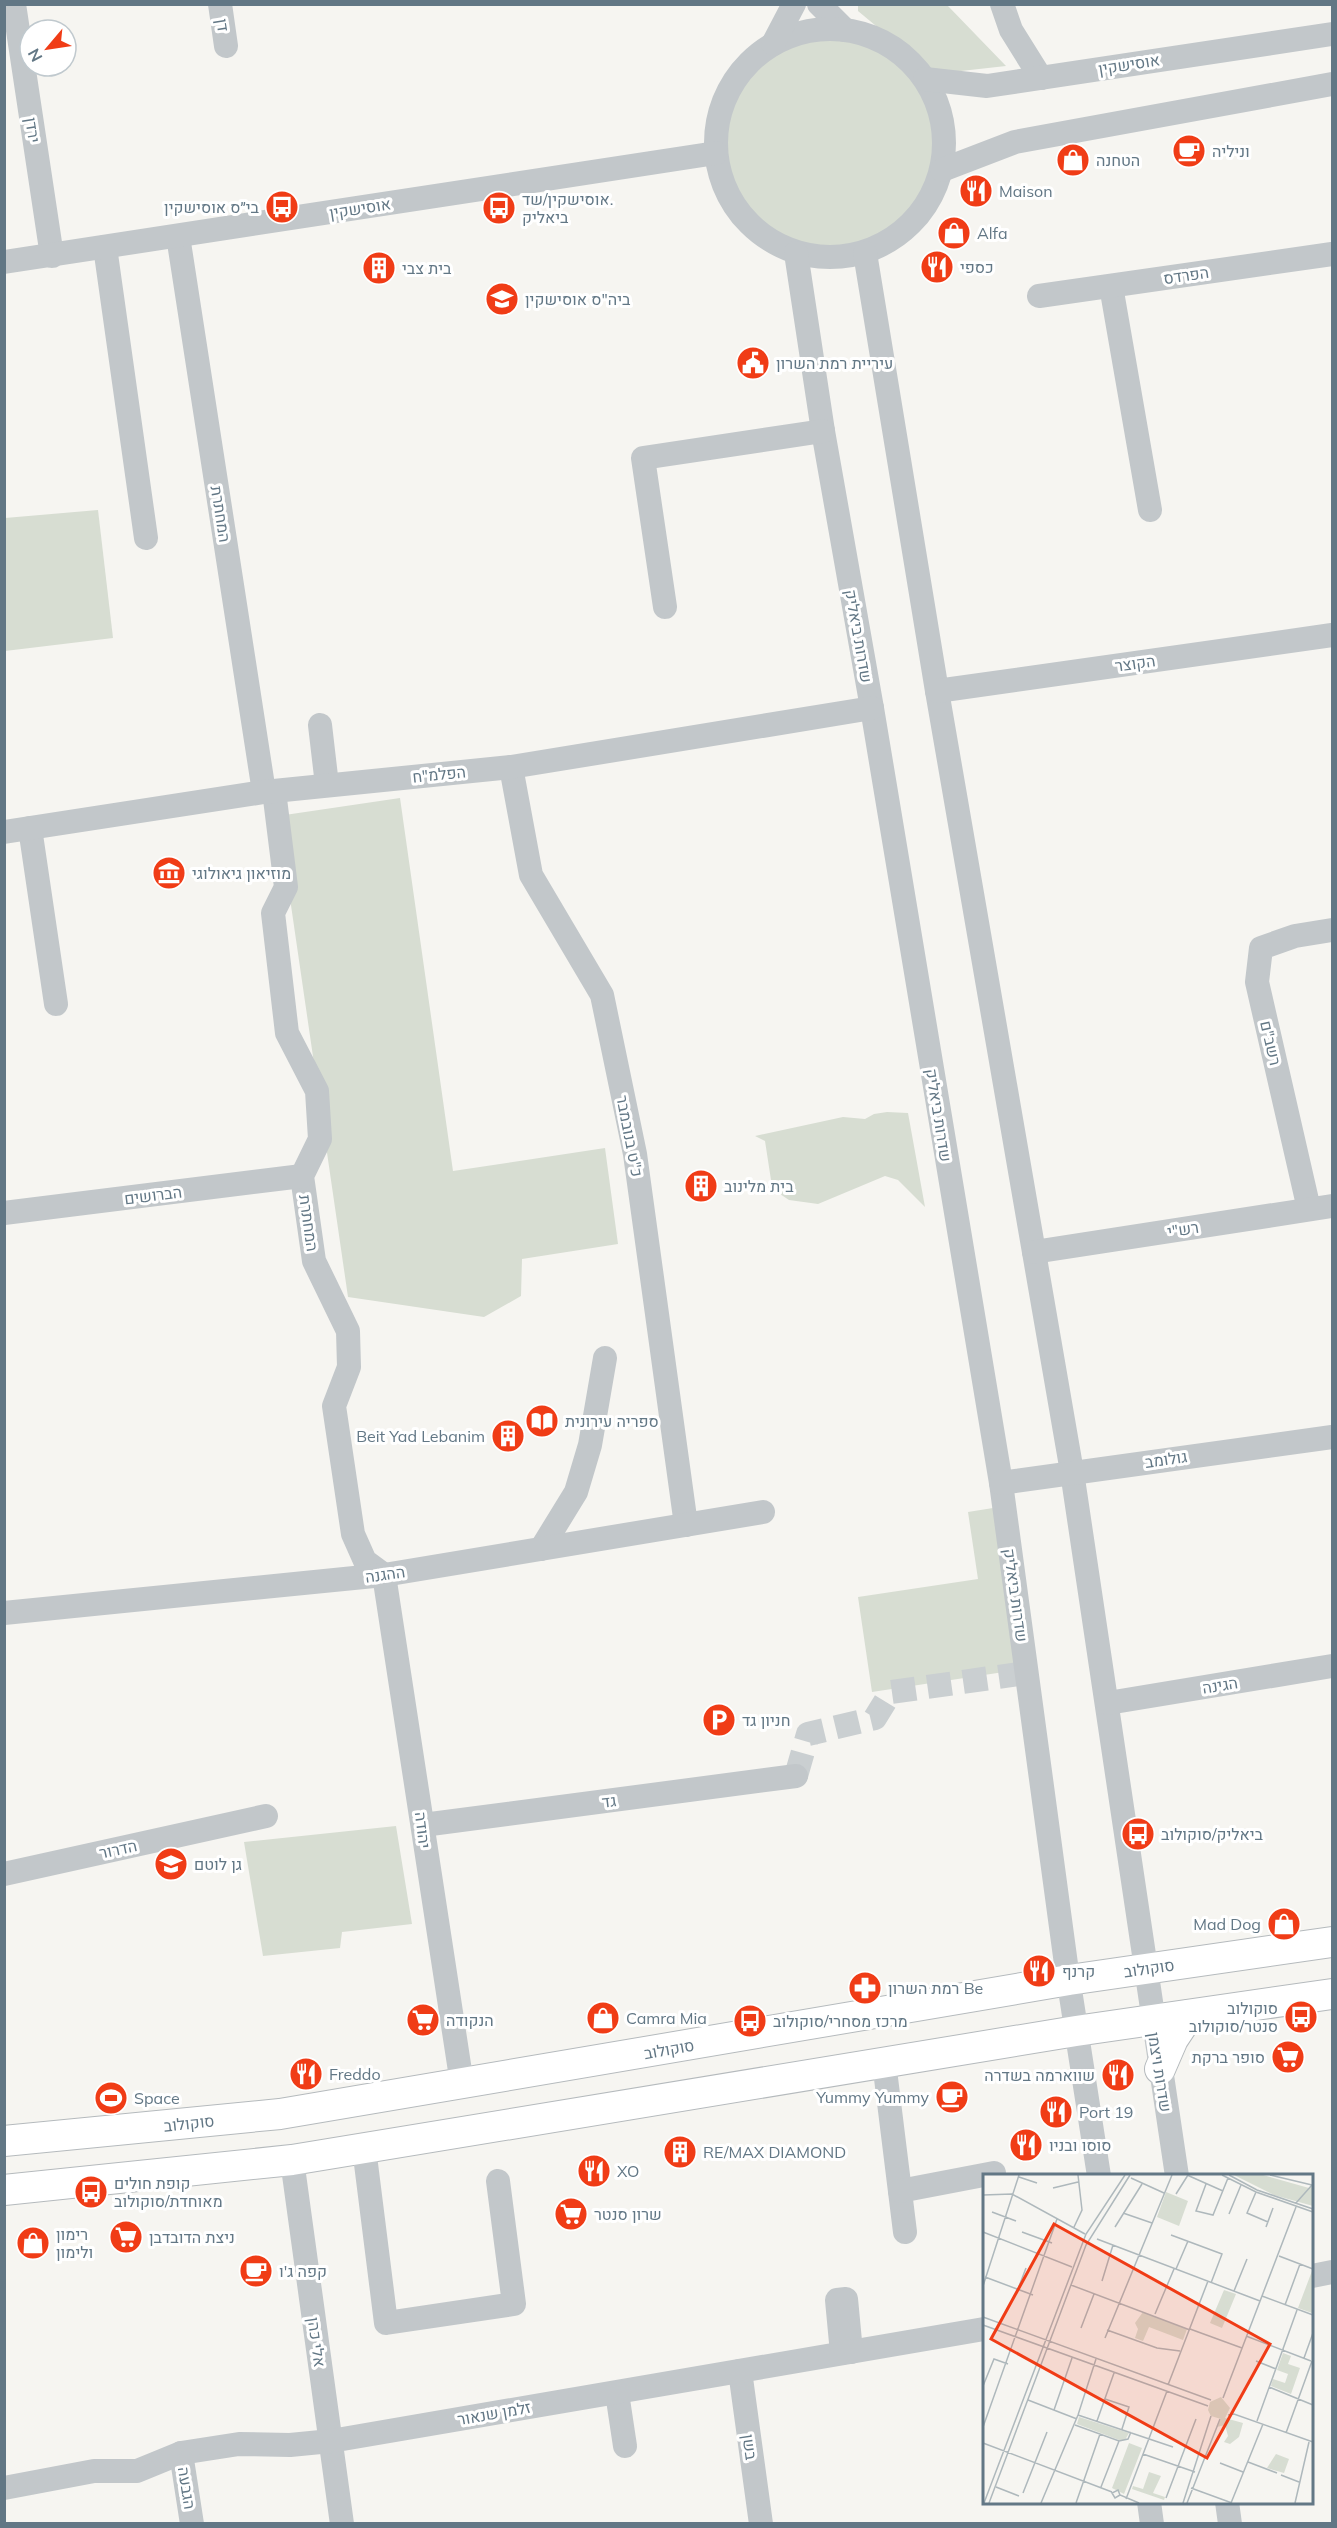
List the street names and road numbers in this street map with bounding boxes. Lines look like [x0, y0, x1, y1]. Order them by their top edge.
street label: דן [212, 17, 234, 33]
street label: אוסישקין [1097, 49, 1161, 79]
street label: ירדן [21, 116, 45, 144]
street label: אוסישקין [328, 193, 392, 223]
street label: הפרדס [1162, 262, 1210, 288]
street label: המחתרת [207, 484, 235, 544]
street label: שדרות ביאליק [841, 588, 877, 684]
street label: הקוצר [1113, 650, 1157, 676]
street label: הפלמ"ח [411, 761, 467, 787]
street label: רשב"ם [1256, 1019, 1286, 1067]
street label: שדרות ביאליק [922, 1067, 956, 1163]
street label: כ"ט בנובמבר [612, 1093, 648, 1179]
street label: הברושים [123, 1182, 183, 1208]
street label: המחתרת [295, 1193, 323, 1253]
street label: רש"י [1166, 1217, 1200, 1241]
street label: גולומב [1144, 1446, 1188, 1472]
street label: שדרות ביאליק [1000, 1547, 1032, 1643]
street label: ההגנה [364, 1561, 406, 1587]
street label: הגינה [1201, 1672, 1239, 1698]
street label: גד [601, 1790, 617, 1812]
street label: יהודה [411, 1811, 435, 1849]
street label: הדרור [97, 1835, 139, 1863]
street label: סוקולוב [1122, 1955, 1176, 1981]
street label: שדרות ויצמן [1144, 2031, 1176, 2113]
street label: סוקולוב [642, 2035, 696, 2063]
street label: סוקולוב [163, 2110, 215, 2136]
street label: אלי כהן [304, 2316, 330, 2368]
street label: זלמן שנאור [456, 2397, 533, 2429]
street label: בשן [738, 2433, 762, 2462]
street label: הגבעה [174, 2465, 200, 2511]

